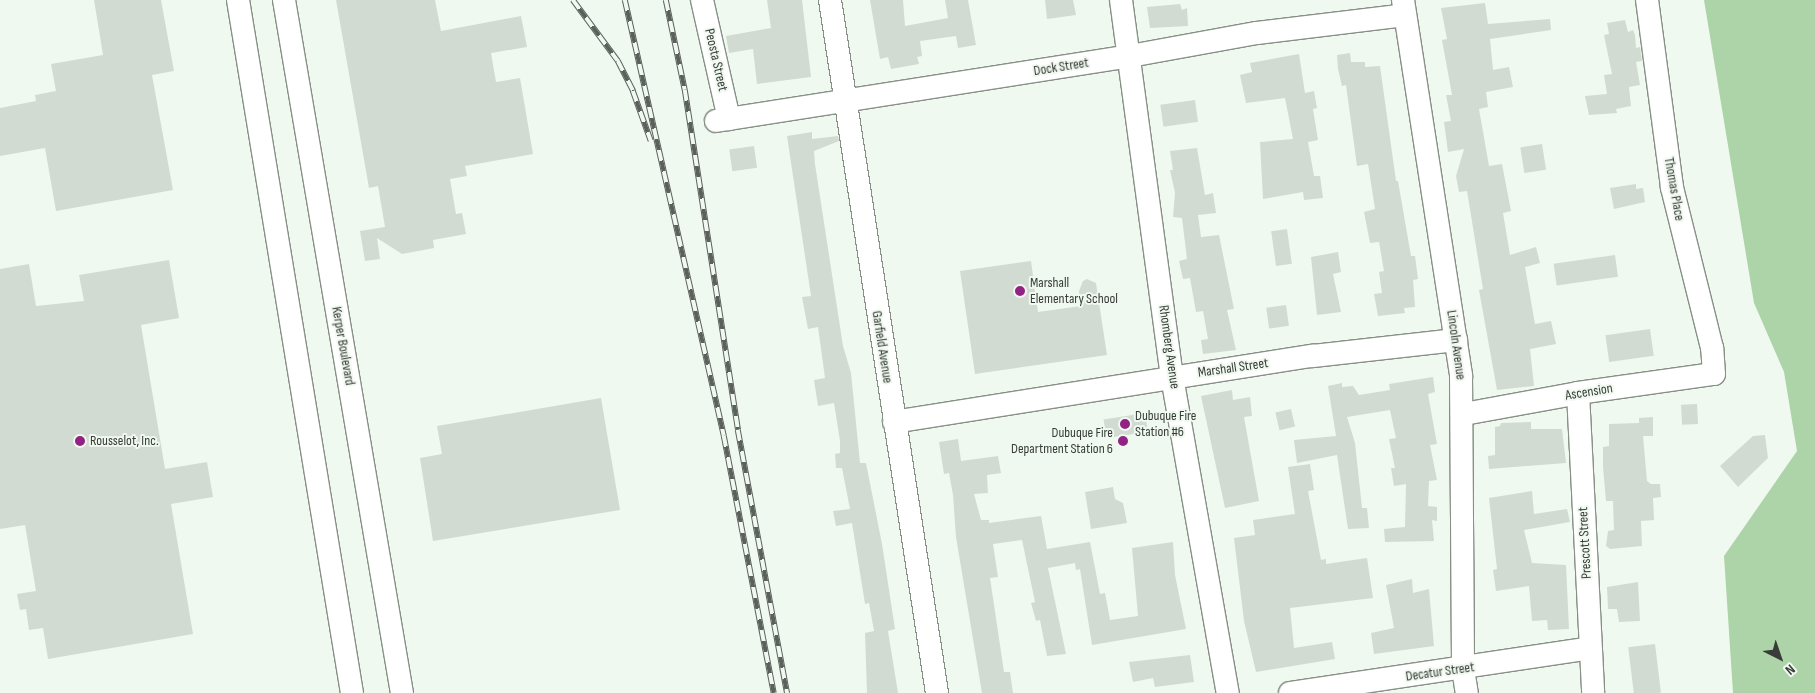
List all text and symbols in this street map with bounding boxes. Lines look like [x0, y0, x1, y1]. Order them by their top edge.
street label: Peosta Street [701, 27, 731, 93]
street label: Dock Street [1032, 54, 1090, 80]
street label: Thomas Place [1660, 156, 1688, 222]
place label: Marshall Elementary School [1030, 275, 1118, 308]
marker: Marshall Elementary School [1014, 285, 1026, 297]
street label: Rhomberg Avenue [1155, 304, 1183, 390]
street label: Kerper Boulevard [328, 305, 358, 387]
street label: Lincoln Avenue [1443, 309, 1469, 381]
street label: Garfield Avenue [868, 310, 896, 384]
street label: Marshall Street [1197, 355, 1269, 381]
street label: Ascension [1564, 380, 1614, 404]
place label: Dubuque Fire Station #6 [1135, 408, 1196, 441]
marker: Dubuque Fire Station #6 [1119, 418, 1131, 430]
place label: Dubuque Fire Department Station 6 [1011, 425, 1113, 458]
place label: Rousselot, Inc. [90, 433, 159, 449]
marker: Rousselot, Inc. [74, 435, 86, 447]
marker: Dubuque Fire Department Station 6 [1117, 435, 1129, 447]
street label: Prescott Street [1575, 507, 1595, 579]
north arrow [1755, 633, 1805, 683]
street label: Decatur Street [1405, 659, 1475, 685]
text: N [1782, 661, 1799, 679]

